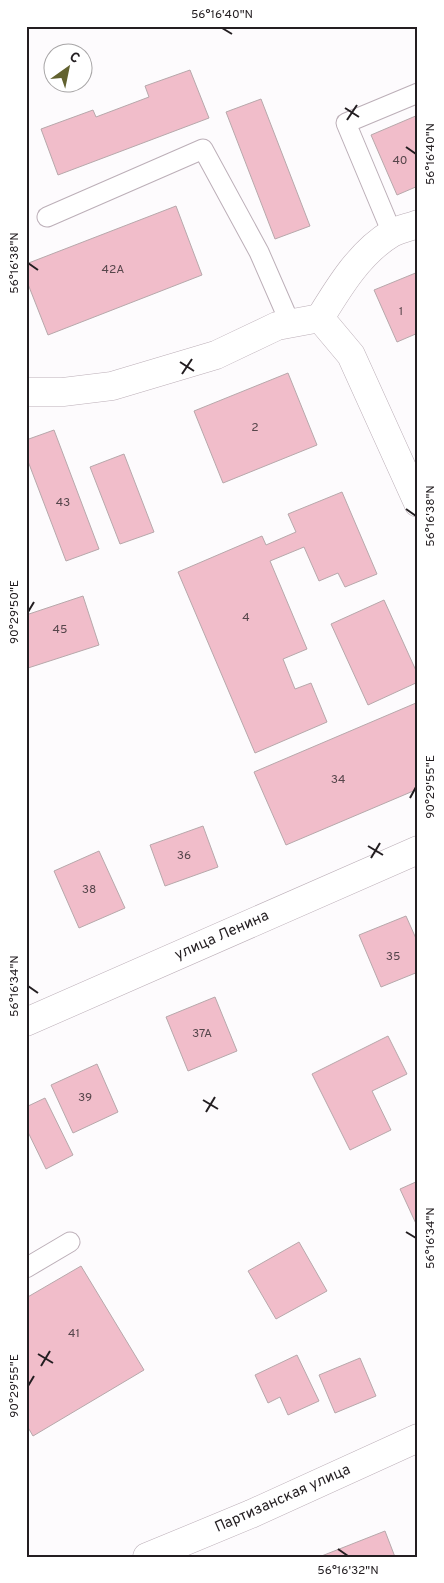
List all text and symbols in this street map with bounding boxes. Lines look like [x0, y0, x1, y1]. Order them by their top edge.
text: 56°16'40"N [191, 7, 253, 23]
north arrow [42, 42, 92, 92]
text: С [66, 49, 83, 68]
text: 56°16'40"N [423, 123, 439, 185]
house number: 40 [392, 153, 408, 169]
text: 56°16'38"N [7, 232, 23, 294]
house number: 42А [102, 262, 124, 278]
house number: 1 [399, 304, 403, 320]
house number: 2 [251, 420, 259, 436]
text: 56°16'38"N [423, 485, 439, 547]
house number: 43 [56, 495, 70, 511]
text: 90°29'50"E [7, 580, 23, 644]
house number: 4 [242, 610, 250, 626]
house number: 45 [53, 622, 67, 638]
text: 90°29'55"E [423, 755, 439, 819]
house number: 34 [331, 772, 345, 788]
house number: 36 [177, 848, 191, 864]
house number: 38 [82, 882, 96, 898]
street label: улица Ленина [172, 907, 272, 965]
house number: 35 [386, 949, 400, 965]
text: 56°16'34"N [7, 955, 23, 1017]
house number: 37А [192, 1026, 212, 1042]
house number: 39 [78, 1090, 92, 1106]
text: 56°16'34"N [423, 1207, 439, 1269]
house number: 41 [68, 1326, 80, 1342]
text: 90°29'55"E [7, 1354, 23, 1418]
street label: Партизанская улица [212, 1461, 354, 1537]
text: 56°16'32"N [317, 1563, 379, 1579]

